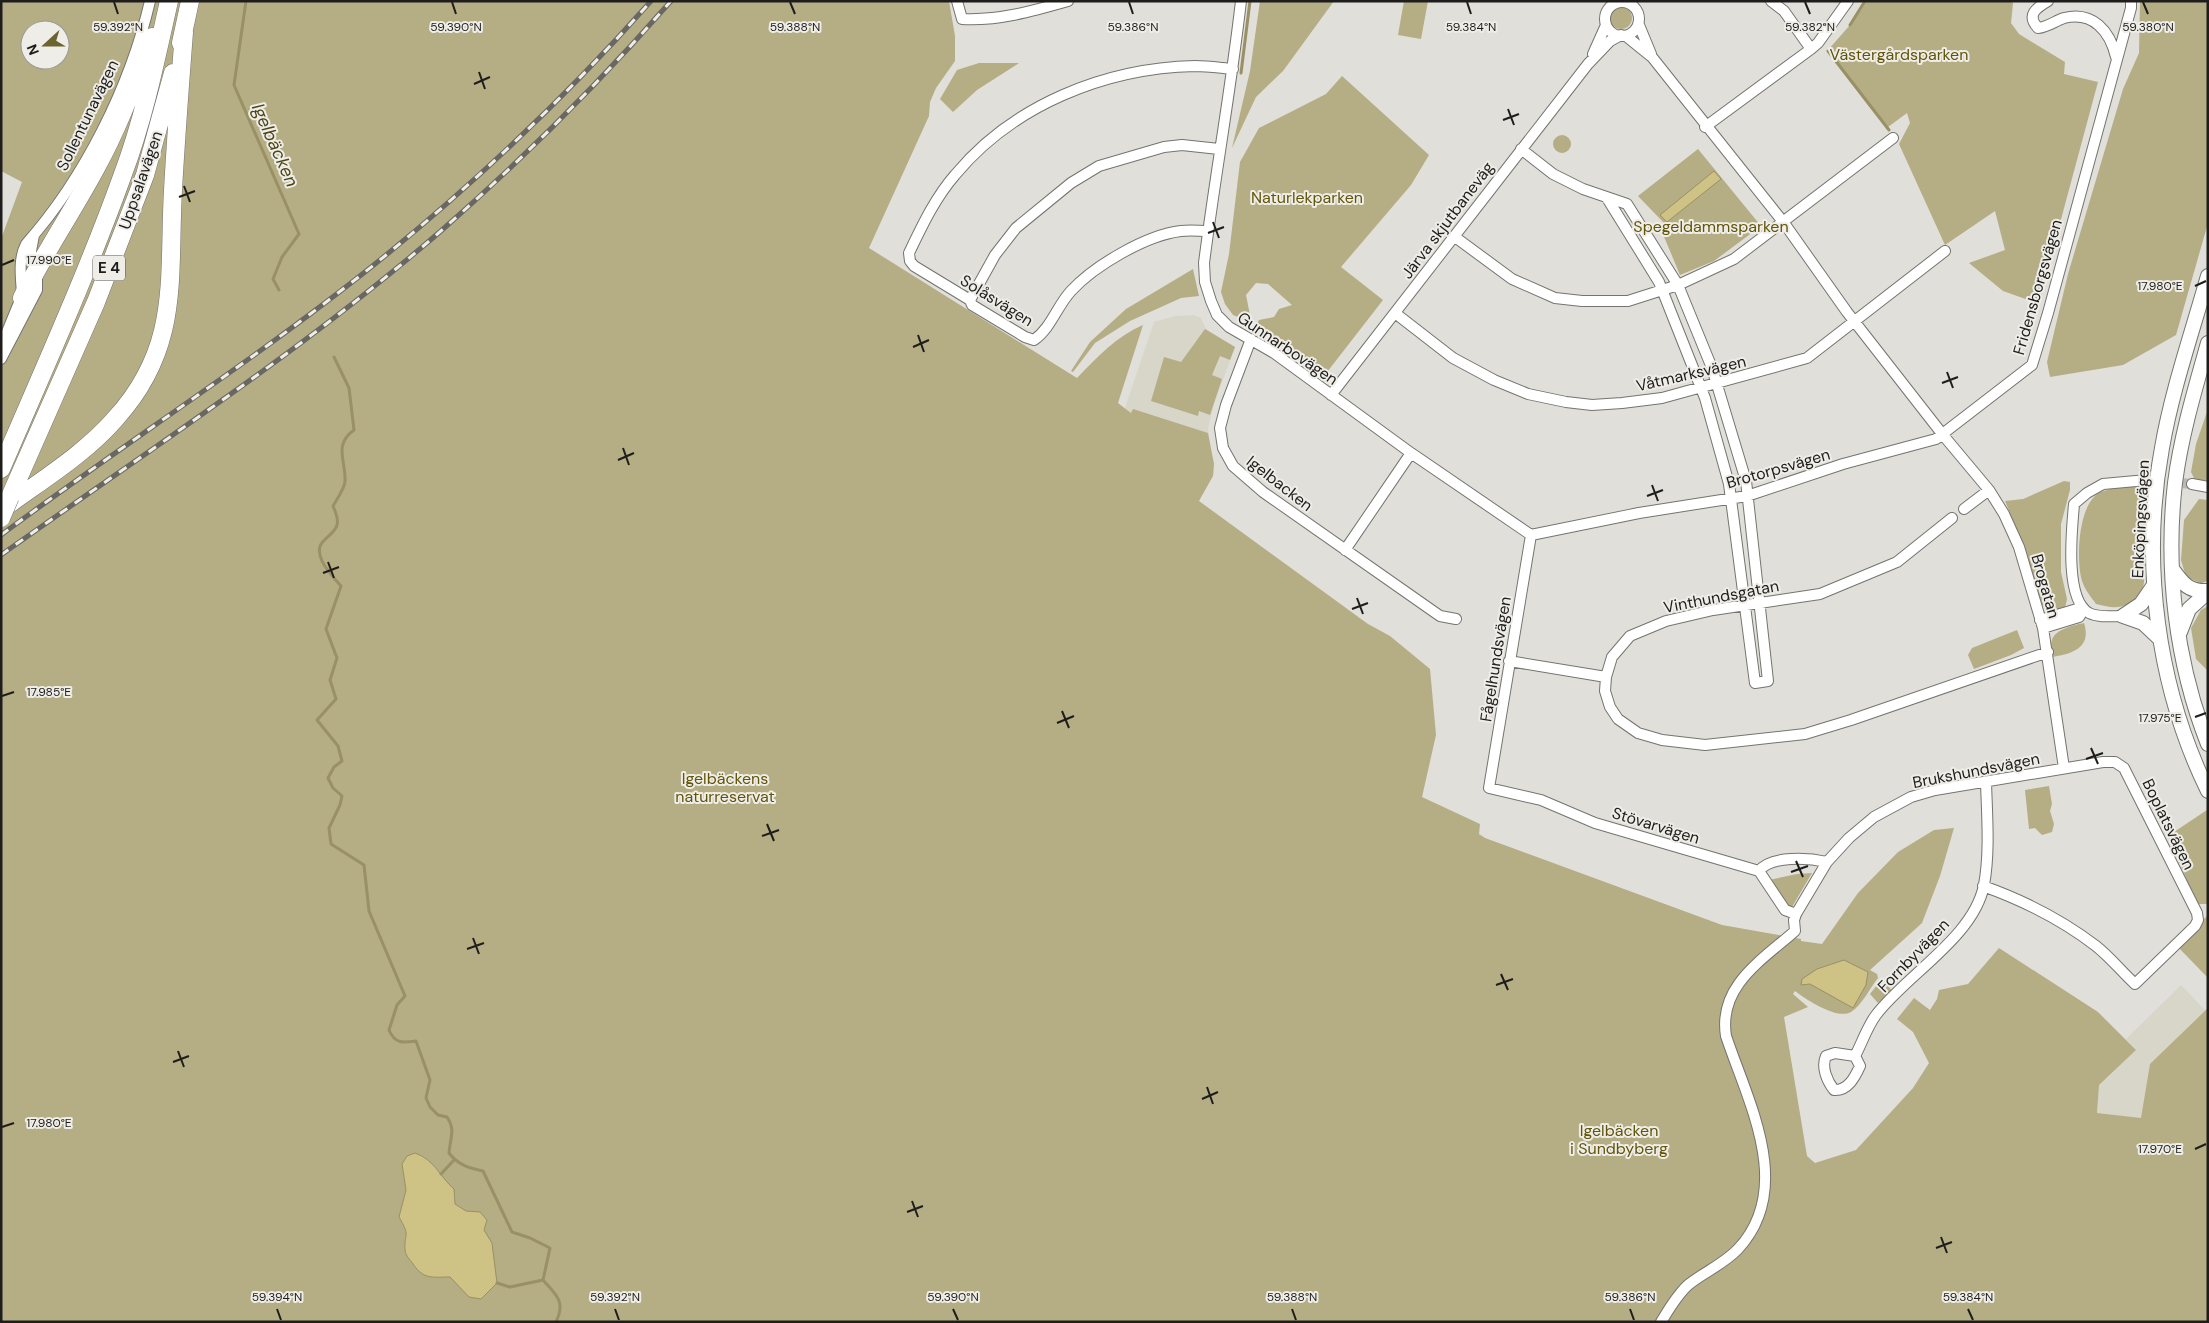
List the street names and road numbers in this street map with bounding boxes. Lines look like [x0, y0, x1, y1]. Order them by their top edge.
street label: Sollentunavägen [52, 56, 123, 174]
street label: Uppsalavägen [114, 128, 167, 232]
street label: Järva skjutbaneväg [1396, 157, 1498, 283]
street label: Fridensborgsvägen [2008, 217, 2067, 357]
road number: E 4 [93, 256, 125, 280]
street label: Solåsvägen [956, 270, 1037, 331]
street label: Gunnarbovägen [1233, 307, 1342, 390]
street label: Våtmarksvägen [1634, 351, 1748, 396]
street label: Brotorpsvägen [1724, 444, 1833, 493]
street label: Igelbacken [1242, 451, 1317, 516]
street label: Enköpingsvägen [2127, 459, 2154, 579]
street label: Brogatan [2026, 552, 2065, 621]
street label: Vinthundsgatan [1662, 575, 1781, 618]
street label: Fågelhundsvägen [1475, 595, 1516, 723]
street label: Brukshundsvägen [1911, 748, 2041, 793]
street label: Boplatsvägen [2137, 775, 2200, 873]
street label: Stövarvägen [1609, 802, 1702, 849]
street label: Fornbyvägen [1873, 914, 1954, 997]

